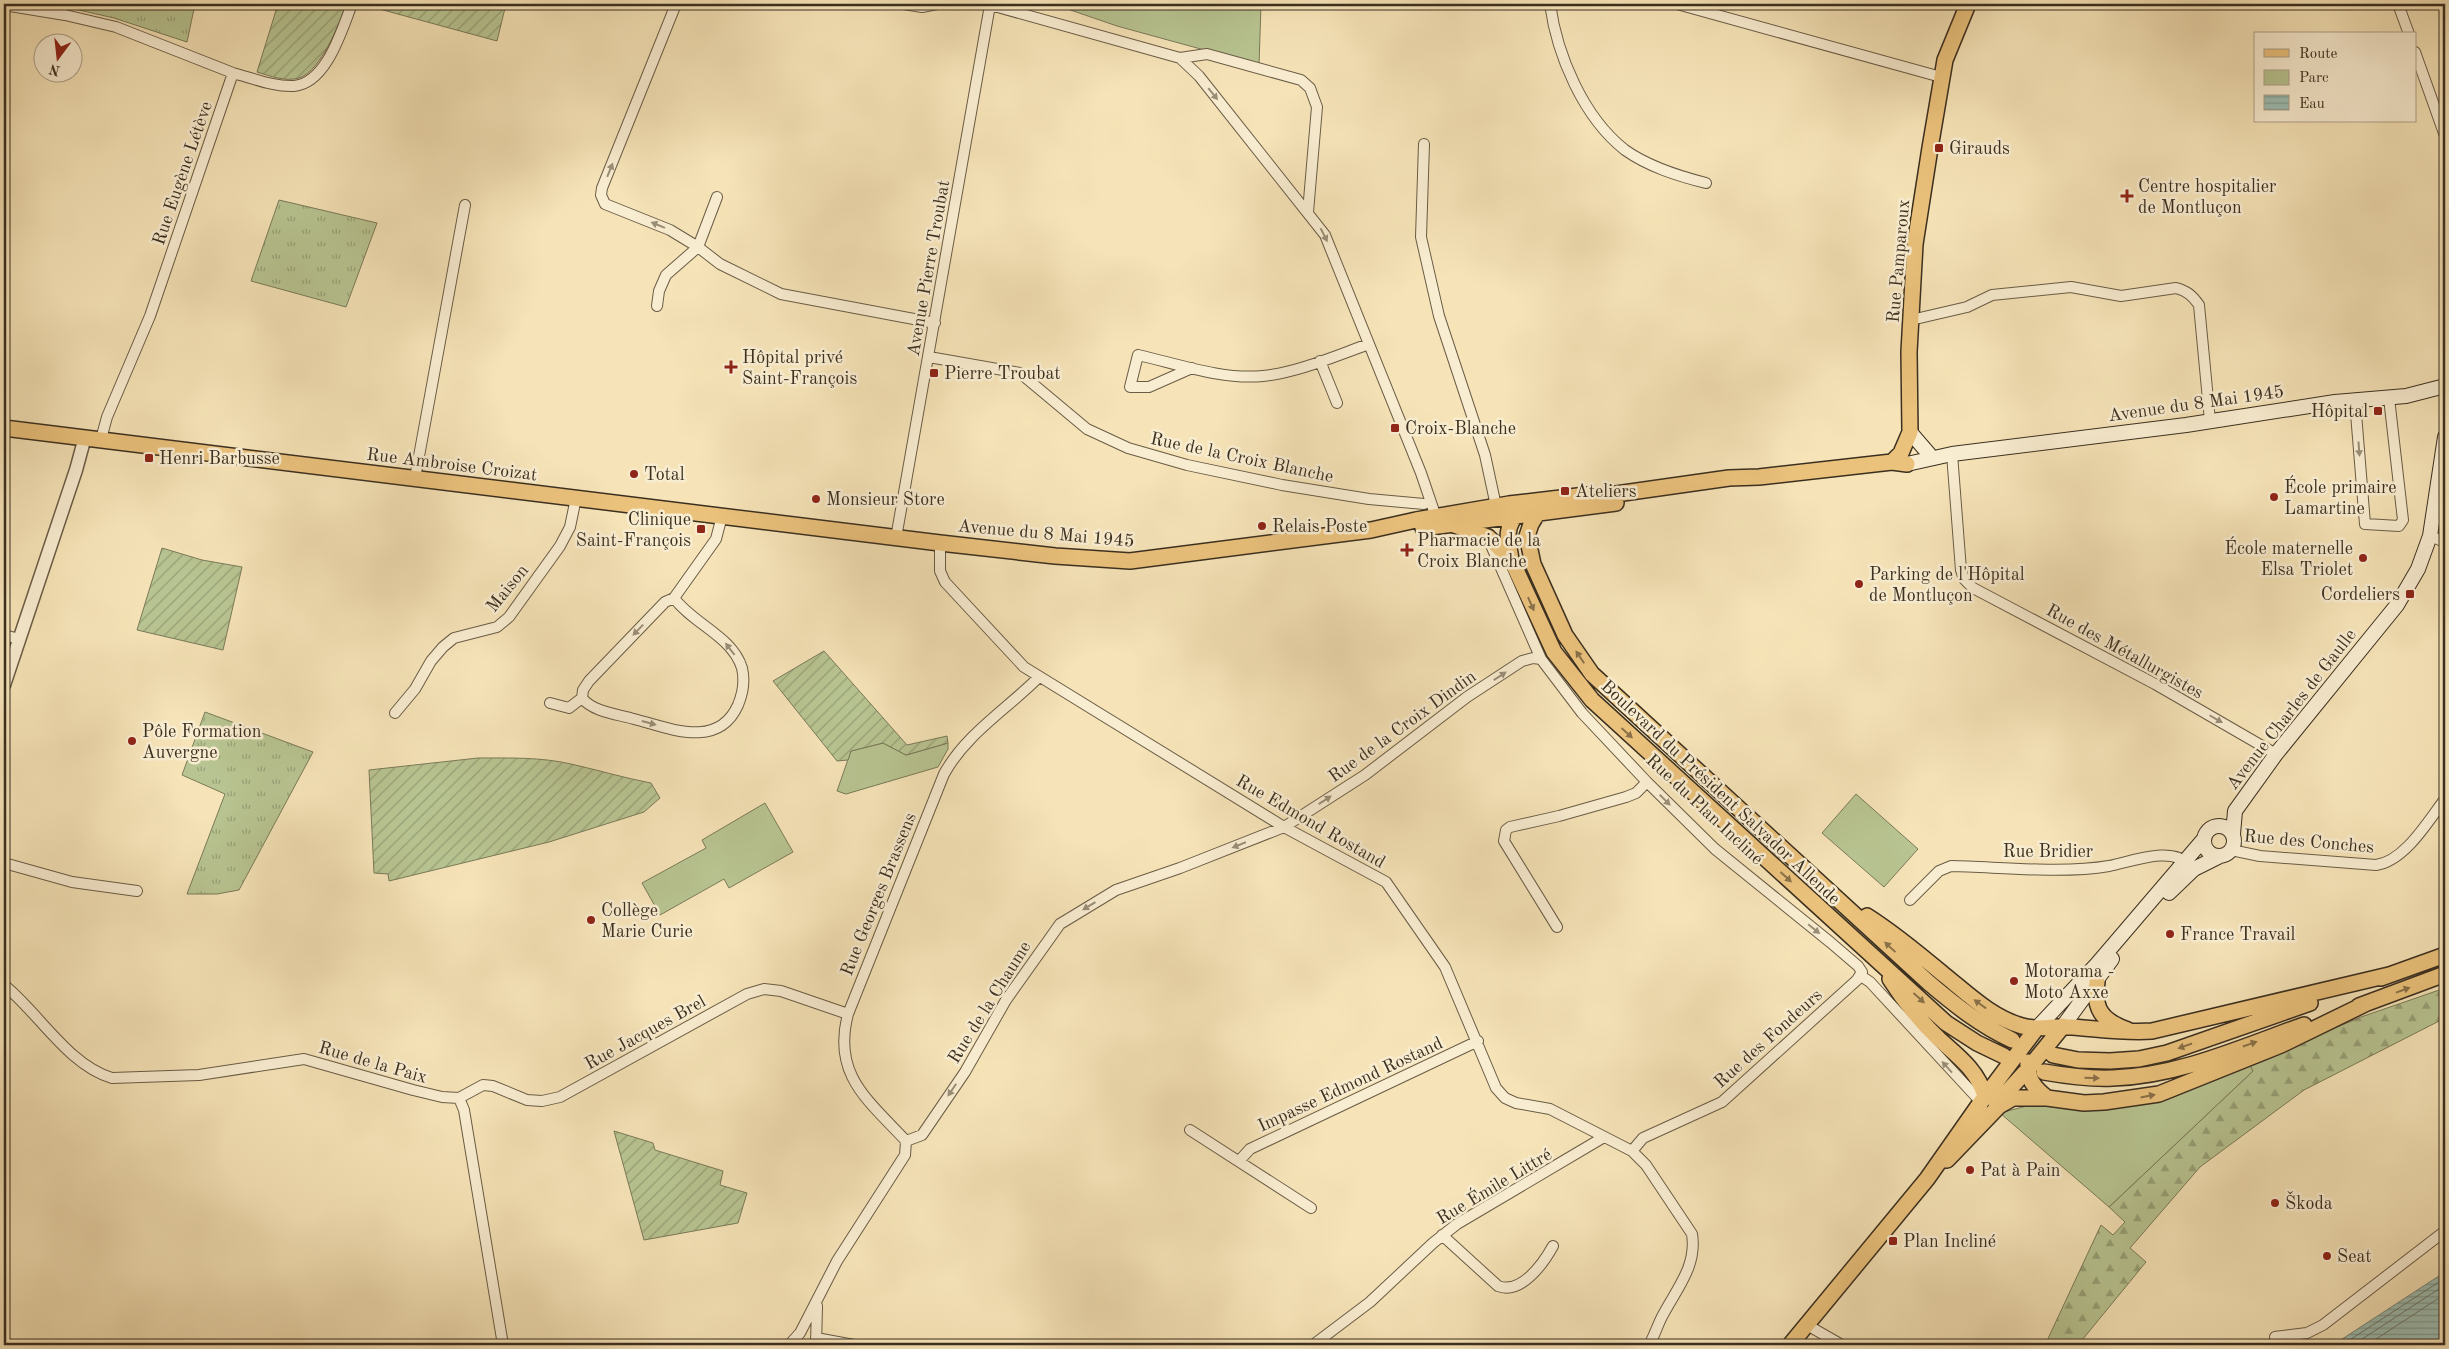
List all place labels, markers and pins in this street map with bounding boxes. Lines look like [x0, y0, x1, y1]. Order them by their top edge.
place label: Girauds [1949, 140, 2010, 158]
marker: Girauds [1933, 142, 1945, 154]
place label: Centre hospitalier de Montluçon [2138, 178, 2277, 217]
marker: Centre hospitalier de Montluçon [2120, 189, 2134, 203]
place label: Hôpital privé Saint-François [742, 349, 857, 388]
marker: Hôpital privé Saint-François [724, 360, 738, 374]
place label: Pierre Troubat [944, 365, 1061, 383]
marker: Pierre Troubat [928, 367, 940, 379]
place label: Hôpital [2311, 403, 2368, 421]
marker: Hôpital [2372, 405, 2384, 417]
place label: Croix-Blanche [1405, 420, 1516, 438]
marker: Croix-Blanche [1389, 422, 1401, 434]
place label: Henri Barbusse [159, 450, 280, 468]
marker: Henri Barbusse [143, 452, 155, 464]
place label: Total [644, 466, 685, 484]
marker: Total [628, 468, 640, 480]
place label: École primaire Lamartine [2284, 475, 2397, 518]
place label: Ateliers [1575, 483, 1637, 501]
marker: Ateliers [1559, 485, 1571, 497]
place label: Monsieur Store [826, 491, 945, 509]
marker: École primaire Lamartine [2268, 491, 2280, 503]
marker: Monsieur Store [810, 493, 822, 505]
place label: Clinique Saint-François [576, 511, 691, 550]
place label: Relais Poste [1272, 518, 1367, 536]
marker: Relais Poste [1256, 520, 1268, 532]
marker: Clinique Saint-François [695, 523, 707, 535]
place label: Pharmacie de la Croix Blanche [1417, 532, 1541, 571]
place label: École maternelle Elsa Triolet [2224, 536, 2353, 579]
marker: Pharmacie de la Croix Blanche [1401, 544, 1413, 556]
marker: École maternelle Elsa Triolet [2357, 552, 2369, 564]
place label: Parking de l'Hôpital de Montluçon [1869, 566, 2025, 605]
marker: Parking de l'Hôpital de Montluçon [1853, 578, 1865, 590]
place label: Cordeliers [2321, 586, 2400, 604]
marker: Cordeliers [2404, 588, 2416, 600]
place label: Pôle Formation Auvergne [142, 723, 262, 762]
marker: Pôle Formation Auvergne [126, 735, 138, 747]
place label: Collège Marie Curie [601, 902, 693, 941]
marker: Collège Marie Curie [585, 914, 597, 926]
place label: France Travail [2180, 926, 2296, 944]
marker: France Travail [2164, 928, 2176, 940]
place label: Motorama - Moto Axxe [2024, 963, 2114, 1002]
marker: Motorama - Moto Axxe [2008, 975, 2020, 987]
place label: Pat à Pain [1980, 1162, 2061, 1180]
marker: Pat à Pain [1964, 1164, 1976, 1176]
place label: Škoda [2285, 1190, 2333, 1213]
marker: Škoda [2269, 1197, 2281, 1209]
place label: Plan Incliné [1903, 1233, 1996, 1251]
marker: Plan Incliné [1887, 1235, 1899, 1247]
place label: Seat [2337, 1248, 2372, 1266]
marker: Seat [2321, 1250, 2333, 1262]

